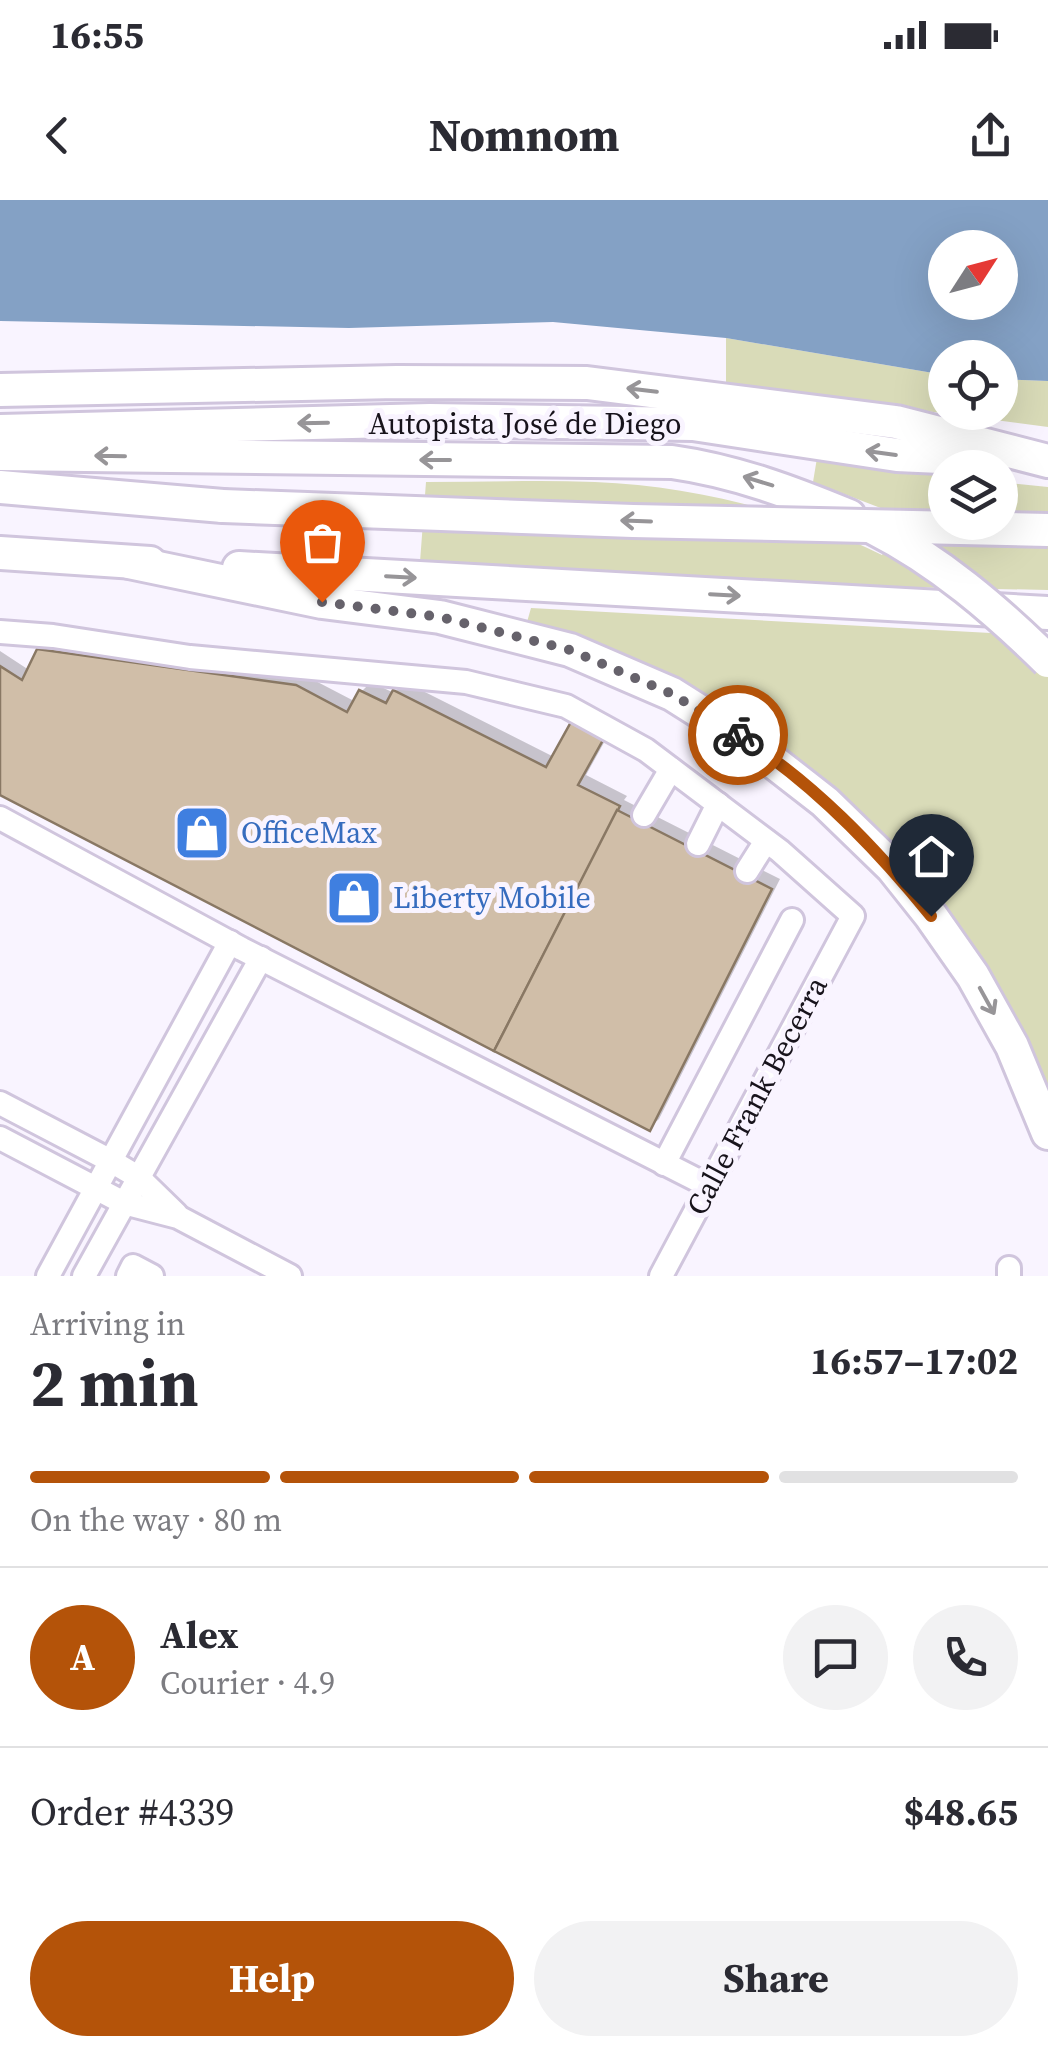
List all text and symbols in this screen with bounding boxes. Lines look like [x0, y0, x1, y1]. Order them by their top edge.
text: 16:55 [50, 9, 144, 61]
text: Nomnom [428, 104, 620, 166]
icon: back [30, 108, 85, 163]
icon: share [963, 108, 1018, 163]
north arrow [928, 230, 1018, 320]
map controls [928, 230, 1018, 540]
button: locate [928, 340, 1018, 430]
one-way arrow [627, 380, 659, 399]
street label: Autopista José de Diego [368, 403, 682, 444]
one-way arrow [298, 414, 330, 433]
one-way arrow [865, 443, 898, 461]
one-way arrow [95, 447, 127, 466]
button: layers [928, 450, 1018, 540]
one-way arrow [420, 451, 452, 470]
one-way arrow [743, 471, 774, 489]
pin [280, 500, 365, 603]
one-way arrow [620, 512, 652, 531]
icon: bag [295, 515, 350, 570]
one-way arrow [384, 568, 416, 587]
one-way arrow [709, 586, 741, 605]
courier [688, 685, 788, 785]
icon: bike [711, 708, 766, 763]
shop icon: OfficeMax [172, 803, 232, 863]
place label: OfficeMax [241, 812, 377, 853]
pin [889, 814, 974, 917]
icon: home [904, 829, 959, 884]
shop icon: Liberty Mobile [324, 868, 384, 928]
place label: Liberty Mobile [393, 877, 591, 918]
street label: Calle Frank Becerra [676, 969, 837, 1222]
one-way arrow [978, 986, 998, 1016]
text: Arriving in [30, 1302, 185, 1346]
text: 16:57–17:02 [810, 1335, 1018, 1387]
text: 2 min [30, 1339, 199, 1428]
text: On the way · 80 m [30, 1498, 282, 1542]
button: chat [783, 1605, 888, 1710]
button: phone [913, 1605, 1018, 1710]
text: Alex [160, 1609, 238, 1661]
text: A [70, 1631, 95, 1683]
text: Courier · 4.9 [160, 1661, 335, 1705]
text: Order #4339 [30, 1786, 234, 1838]
text: $48.65 [904, 1786, 1018, 1838]
button: Help [30, 1921, 514, 2036]
button: Share [534, 1921, 1018, 2036]

